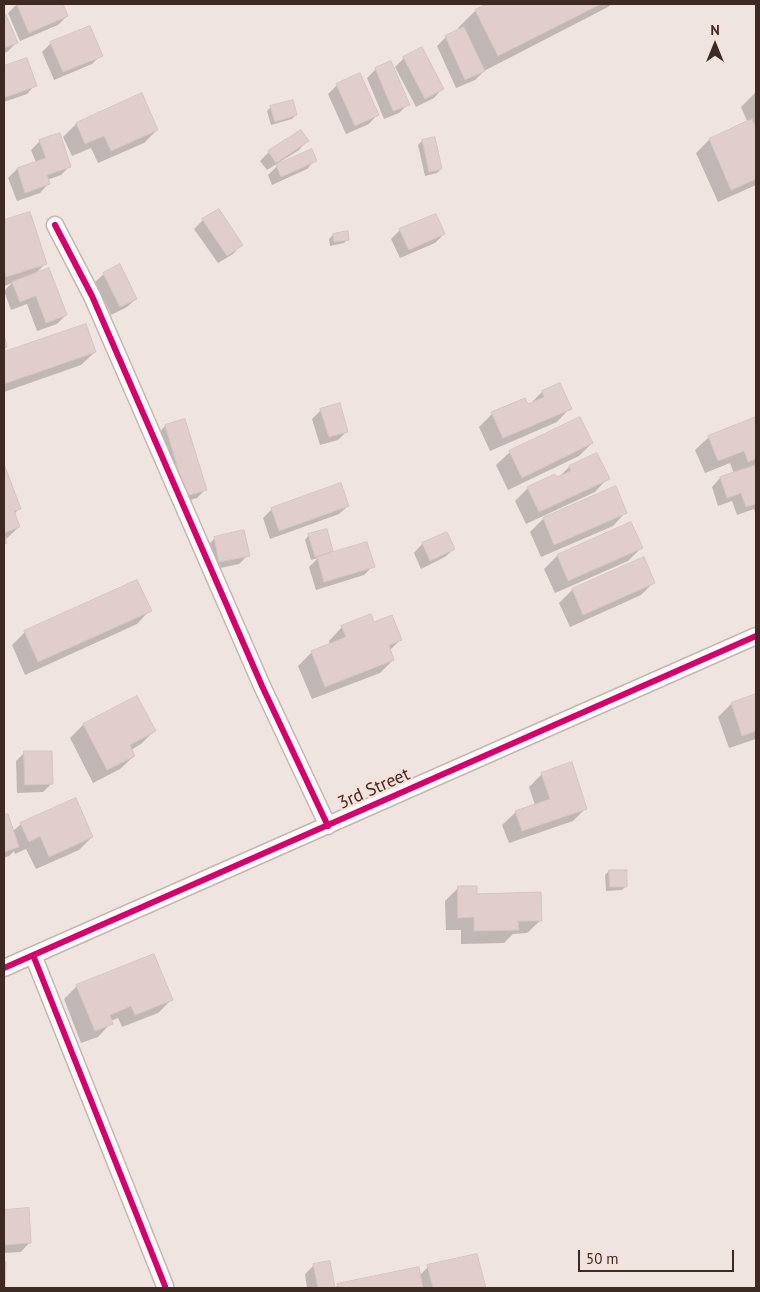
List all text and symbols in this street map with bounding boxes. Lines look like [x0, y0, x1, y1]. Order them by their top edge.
north arrow [690, 20, 740, 70]
text: N [710, 21, 720, 39]
street label: 3rd Street [335, 764, 413, 814]
scale bar [580, 1240, 736, 1272]
text: 50 m [586, 1249, 619, 1268]

